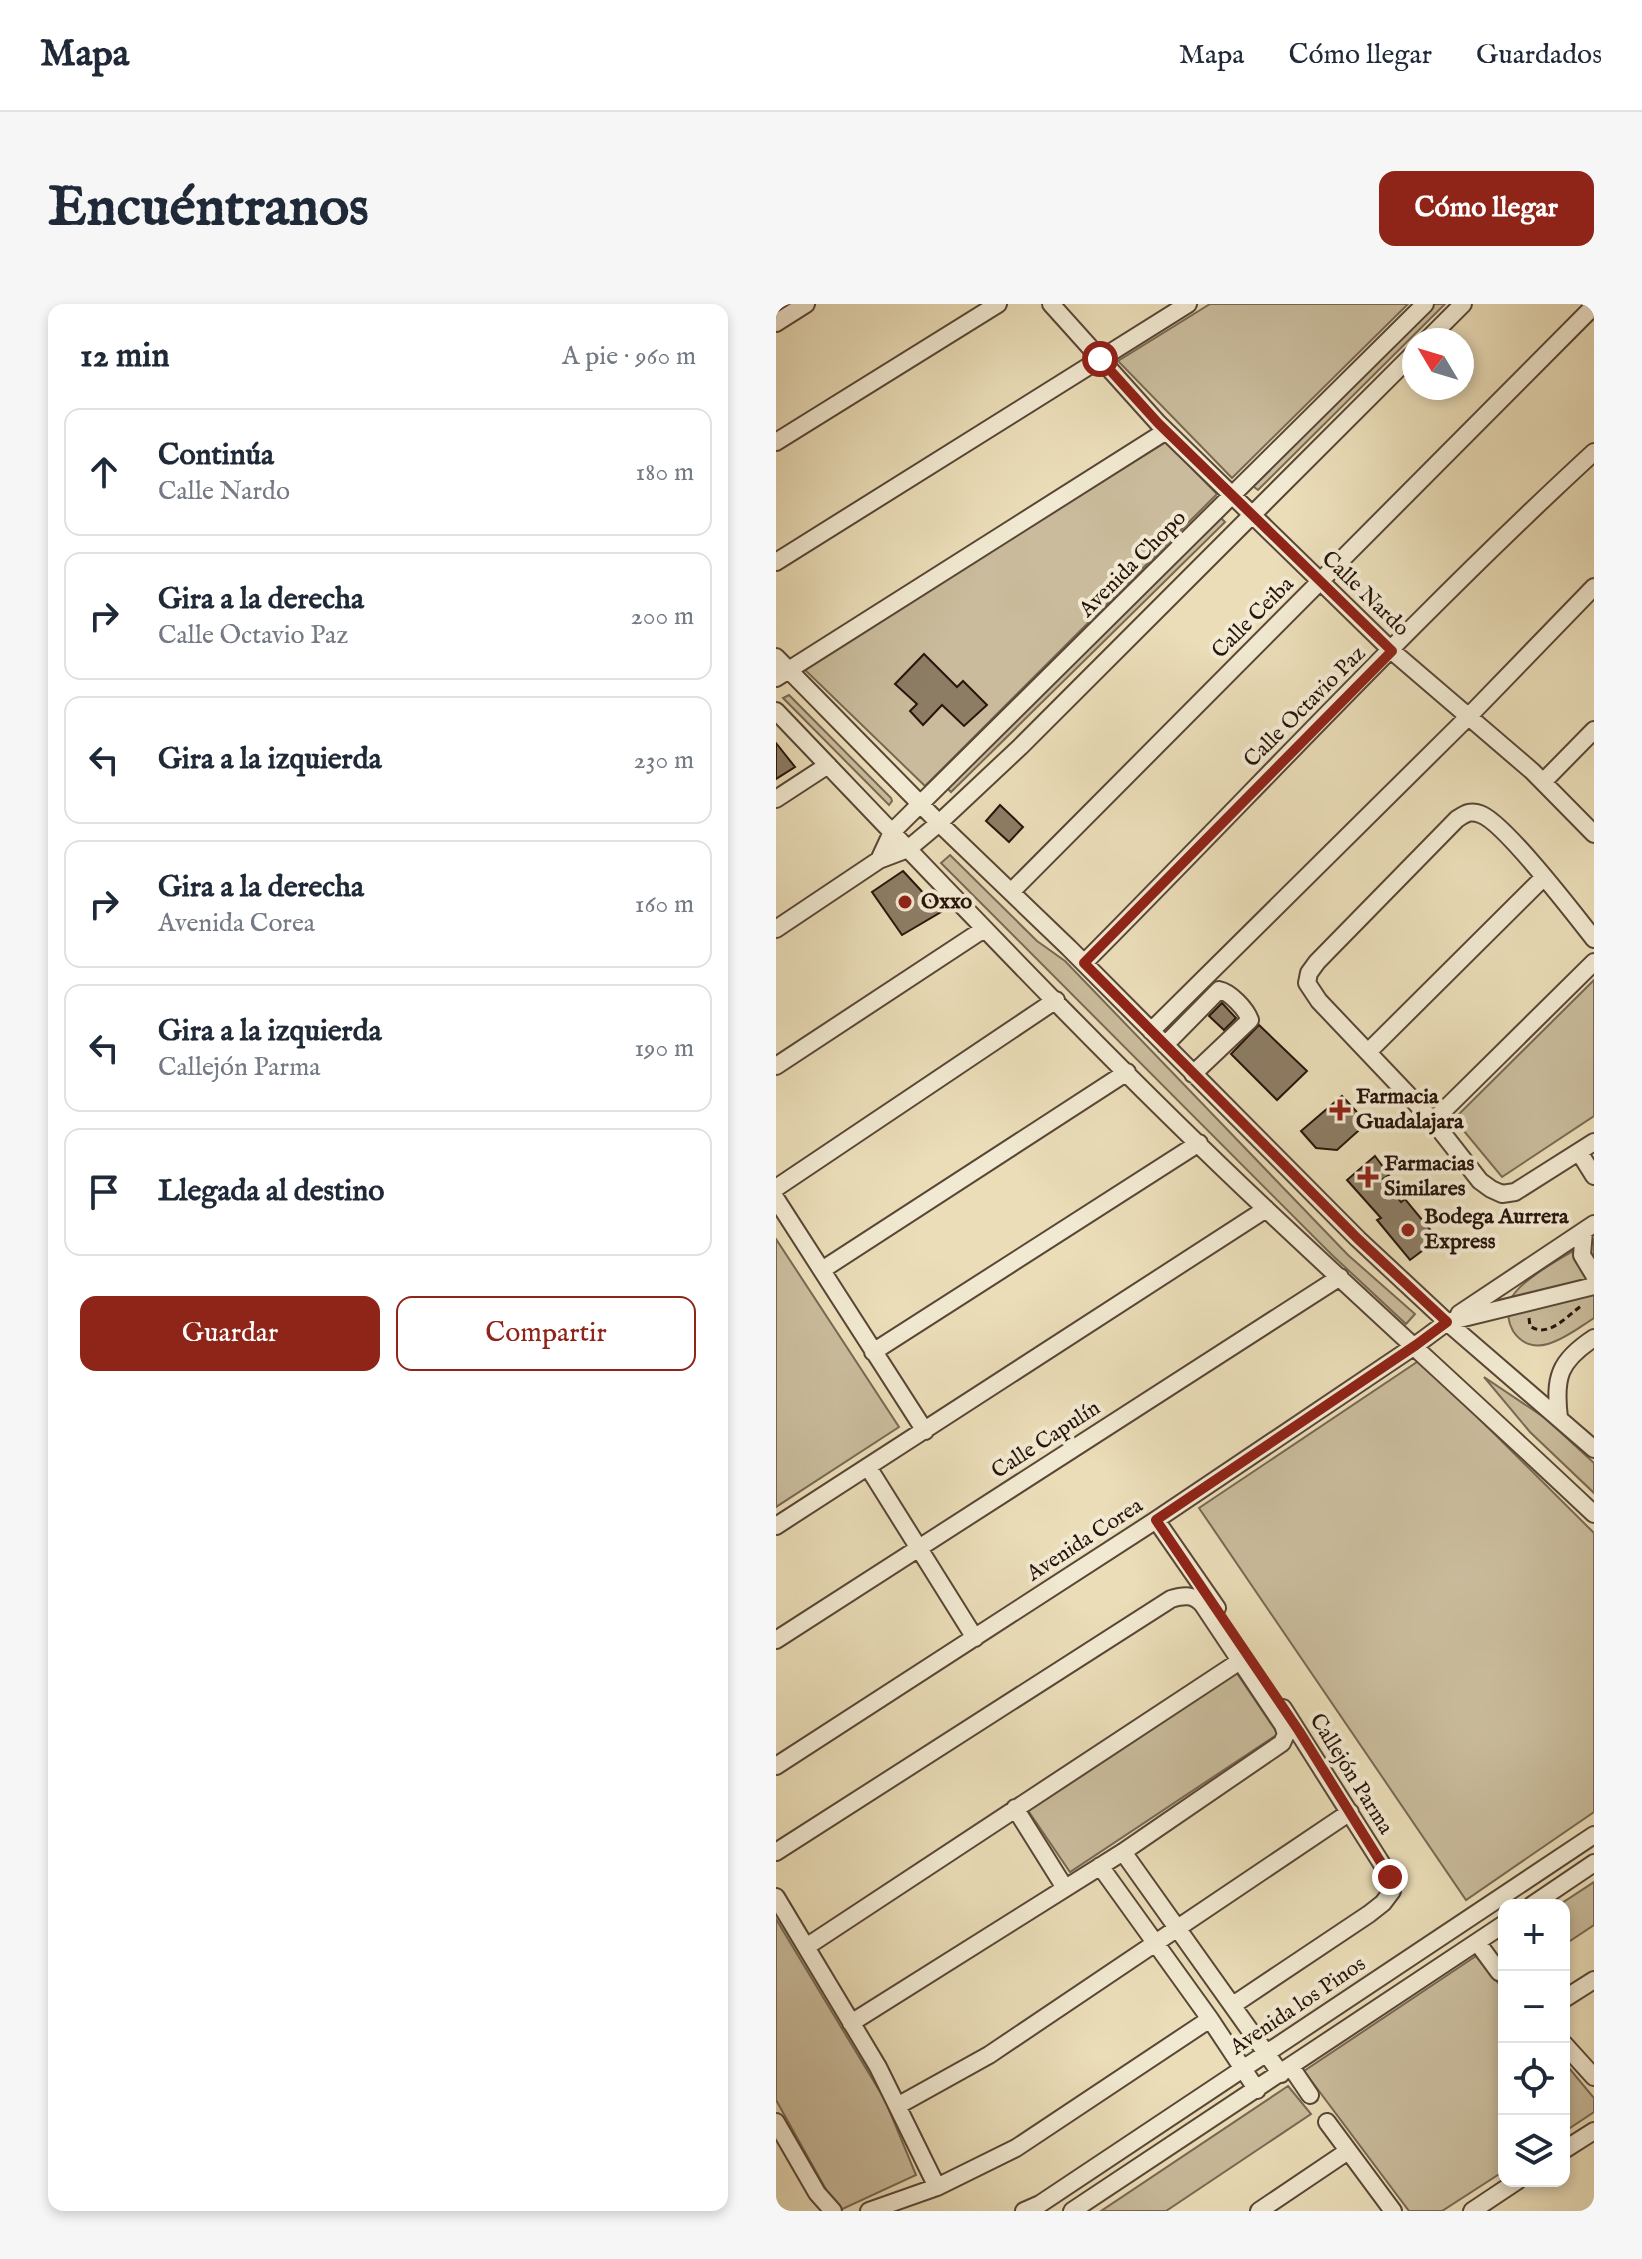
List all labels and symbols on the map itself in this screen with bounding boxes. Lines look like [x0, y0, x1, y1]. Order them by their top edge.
north arrow [1402, 328, 1474, 400]
route start [1082, 341, 1118, 377]
street label: Avenida Chopo [1073, 504, 1193, 624]
street label: Calle Nardo [1315, 545, 1415, 643]
street label: Calle Ceiba [1206, 571, 1300, 665]
street label: Calle Octavio Paz [1238, 640, 1372, 774]
place label: Oxxo [921, 888, 972, 916]
marker: Oxxo [896, 893, 914, 911]
place label: Farmacia Guadalajara [1356, 1083, 1464, 1136]
marker: Farmacia Guadalajara [1331, 1101, 1349, 1119]
place label: Farmacias Similares [1384, 1150, 1475, 1203]
marker: Farmacias Similares [1359, 1168, 1377, 1186]
place label: Bodega Aurrera Express [1424, 1203, 1569, 1256]
marker: Bodega Aurrera Express [1399, 1221, 1417, 1239]
street label: Calle Capulín [986, 1394, 1106, 1486]
street label: Avenida Corea [1021, 1492, 1149, 1588]
street label: Callejón Parma [1303, 1708, 1400, 1840]
route end [1372, 1859, 1408, 1895]
street label: Avenida los Pinos [1224, 1950, 1371, 2062]

